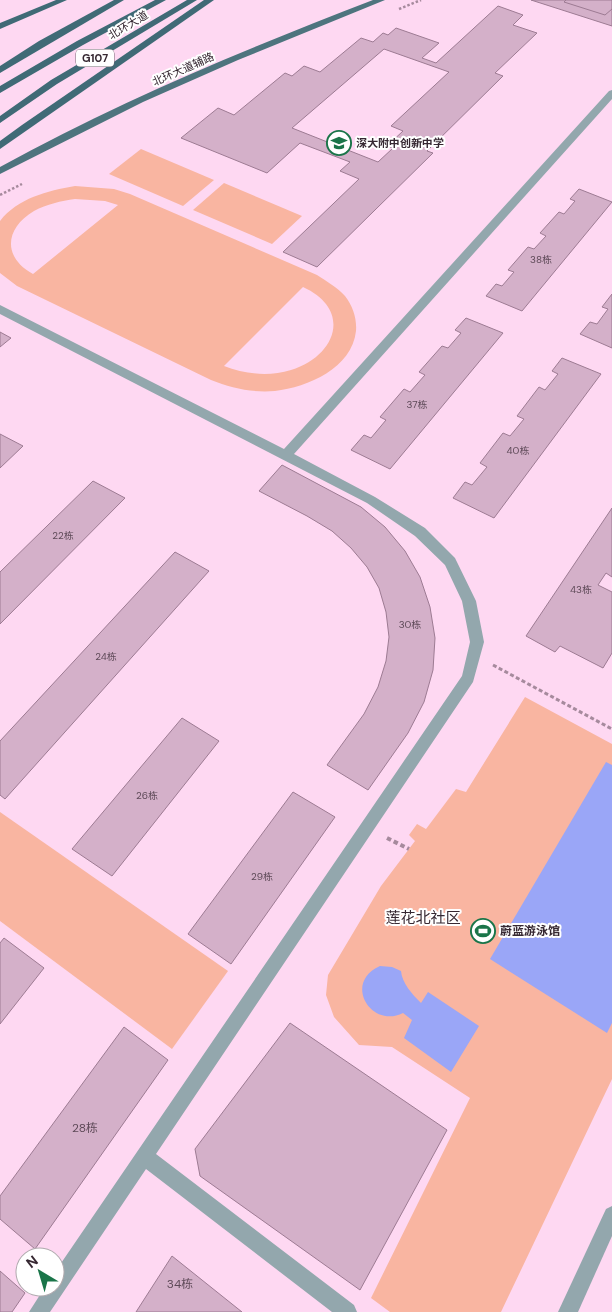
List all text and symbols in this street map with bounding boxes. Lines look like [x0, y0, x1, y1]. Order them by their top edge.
street label: 北环大道 [106, 8, 150, 42]
road number: G107 [76, 49, 114, 66]
street label: 北环大道辅路 [150, 49, 216, 89]
school or university icon: 深大附中创新中学 [326, 130, 352, 156]
place label: 深大附中创新中学 [356, 136, 444, 150]
house number: 38栋 [530, 253, 552, 266]
house number: 37栋 [406, 398, 428, 411]
house number: 40栋 [507, 444, 529, 457]
house number: 22栋 [52, 529, 74, 542]
house number: 43栋 [570, 583, 592, 596]
house number: 30栋 [399, 618, 421, 631]
house number: 24栋 [95, 650, 117, 663]
house number: 26栋 [136, 789, 158, 802]
house number: 29栋 [251, 870, 273, 883]
district label: 莲花北社区 [385, 908, 461, 928]
sports icon: 蔚蓝游泳馆 [470, 918, 496, 944]
place label: 蔚蓝游泳馆 [500, 923, 560, 939]
house number: 28栋 [72, 1120, 98, 1136]
north arrow [15, 1247, 65, 1297]
text: N [22, 1252, 42, 1272]
house number: 34栋 [167, 1276, 193, 1292]

